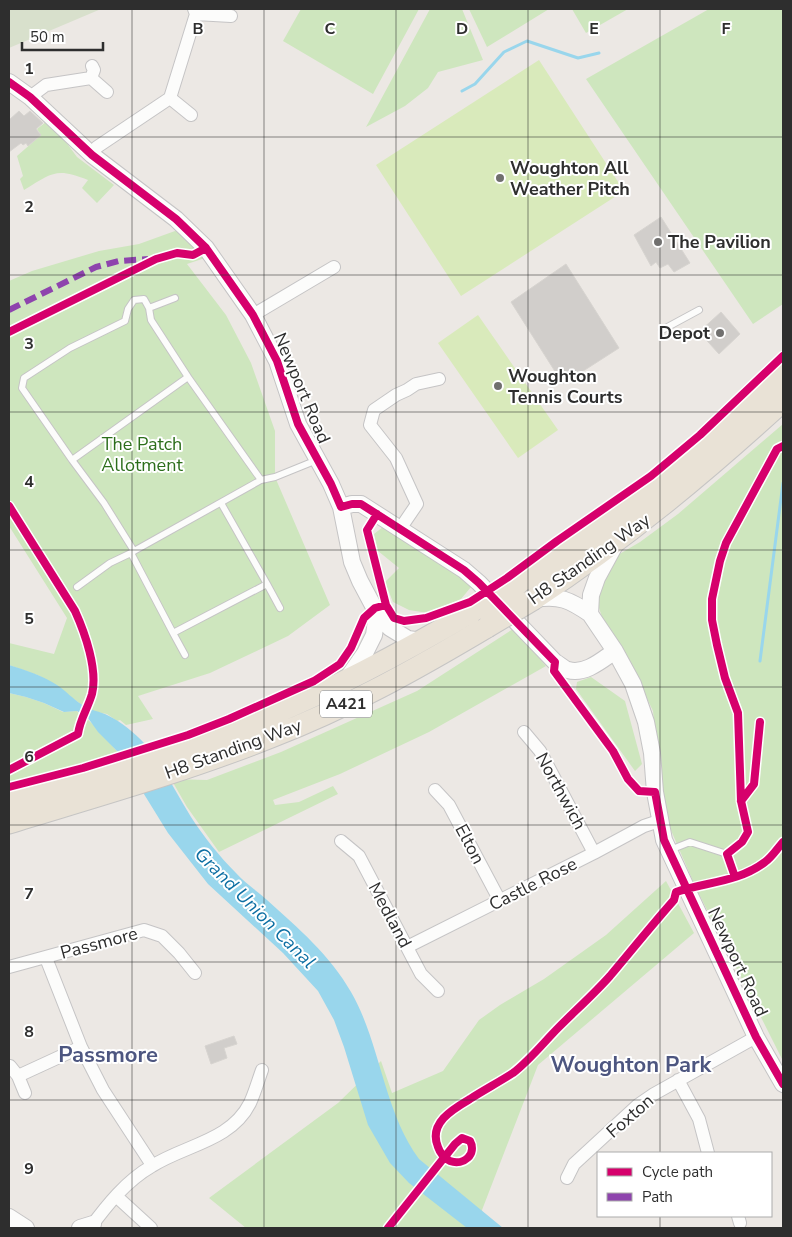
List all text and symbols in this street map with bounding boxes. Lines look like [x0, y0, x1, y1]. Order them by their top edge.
text: B [192, 18, 204, 40]
text: C [325, 18, 336, 40]
text: D [456, 18, 468, 40]
text: E [589, 18, 599, 40]
text: F [722, 18, 731, 40]
scale bar [22, 20, 104, 52]
text: 50 m [30, 27, 65, 47]
text: 1 [24, 58, 34, 80]
place label: Woughton All Weather Pitch [510, 156, 630, 201]
marker: Woughton All Weather Pitch [494, 172, 506, 184]
text: 2 [24, 196, 34, 218]
place label: The Pavilion [668, 230, 771, 254]
marker: The Pavilion [652, 236, 664, 248]
place label: Depot [659, 321, 710, 345]
marker: Depot [714, 327, 726, 339]
street label: Newport Road [268, 329, 336, 447]
text: 3 [24, 333, 34, 355]
place label: Woughton Tennis Courts [508, 364, 623, 409]
marker: Woughton Tennis Courts [492, 380, 504, 392]
park label: The Patch Allotment [101, 432, 183, 477]
text: 4 [24, 471, 34, 493]
street label: H8 Standing Way [523, 508, 655, 610]
text: 5 [24, 608, 34, 630]
road number: A421 [320, 691, 372, 718]
street label: H8 Standing Way [161, 713, 305, 785]
text: 6 [24, 746, 34, 768]
street label: Northwich [530, 748, 592, 834]
street label: Elton [450, 820, 490, 868]
water label: Grand Union Canal [189, 842, 321, 974]
street label: Castle Rose [485, 852, 581, 916]
street label: Medland [363, 878, 417, 952]
text: 7 [24, 883, 34, 905]
street label: Newport Road [702, 903, 774, 1021]
street label: Passmore [58, 921, 140, 965]
text: 8 [24, 1021, 34, 1043]
district label: Passmore [58, 1040, 158, 1070]
district label: Woughton Park [551, 1050, 713, 1080]
street label: Foxton [601, 1089, 659, 1143]
legend [597, 1152, 772, 1217]
text: 9 [24, 1158, 34, 1180]
text: Cycle path [642, 1162, 713, 1182]
text: Path [642, 1187, 673, 1207]

